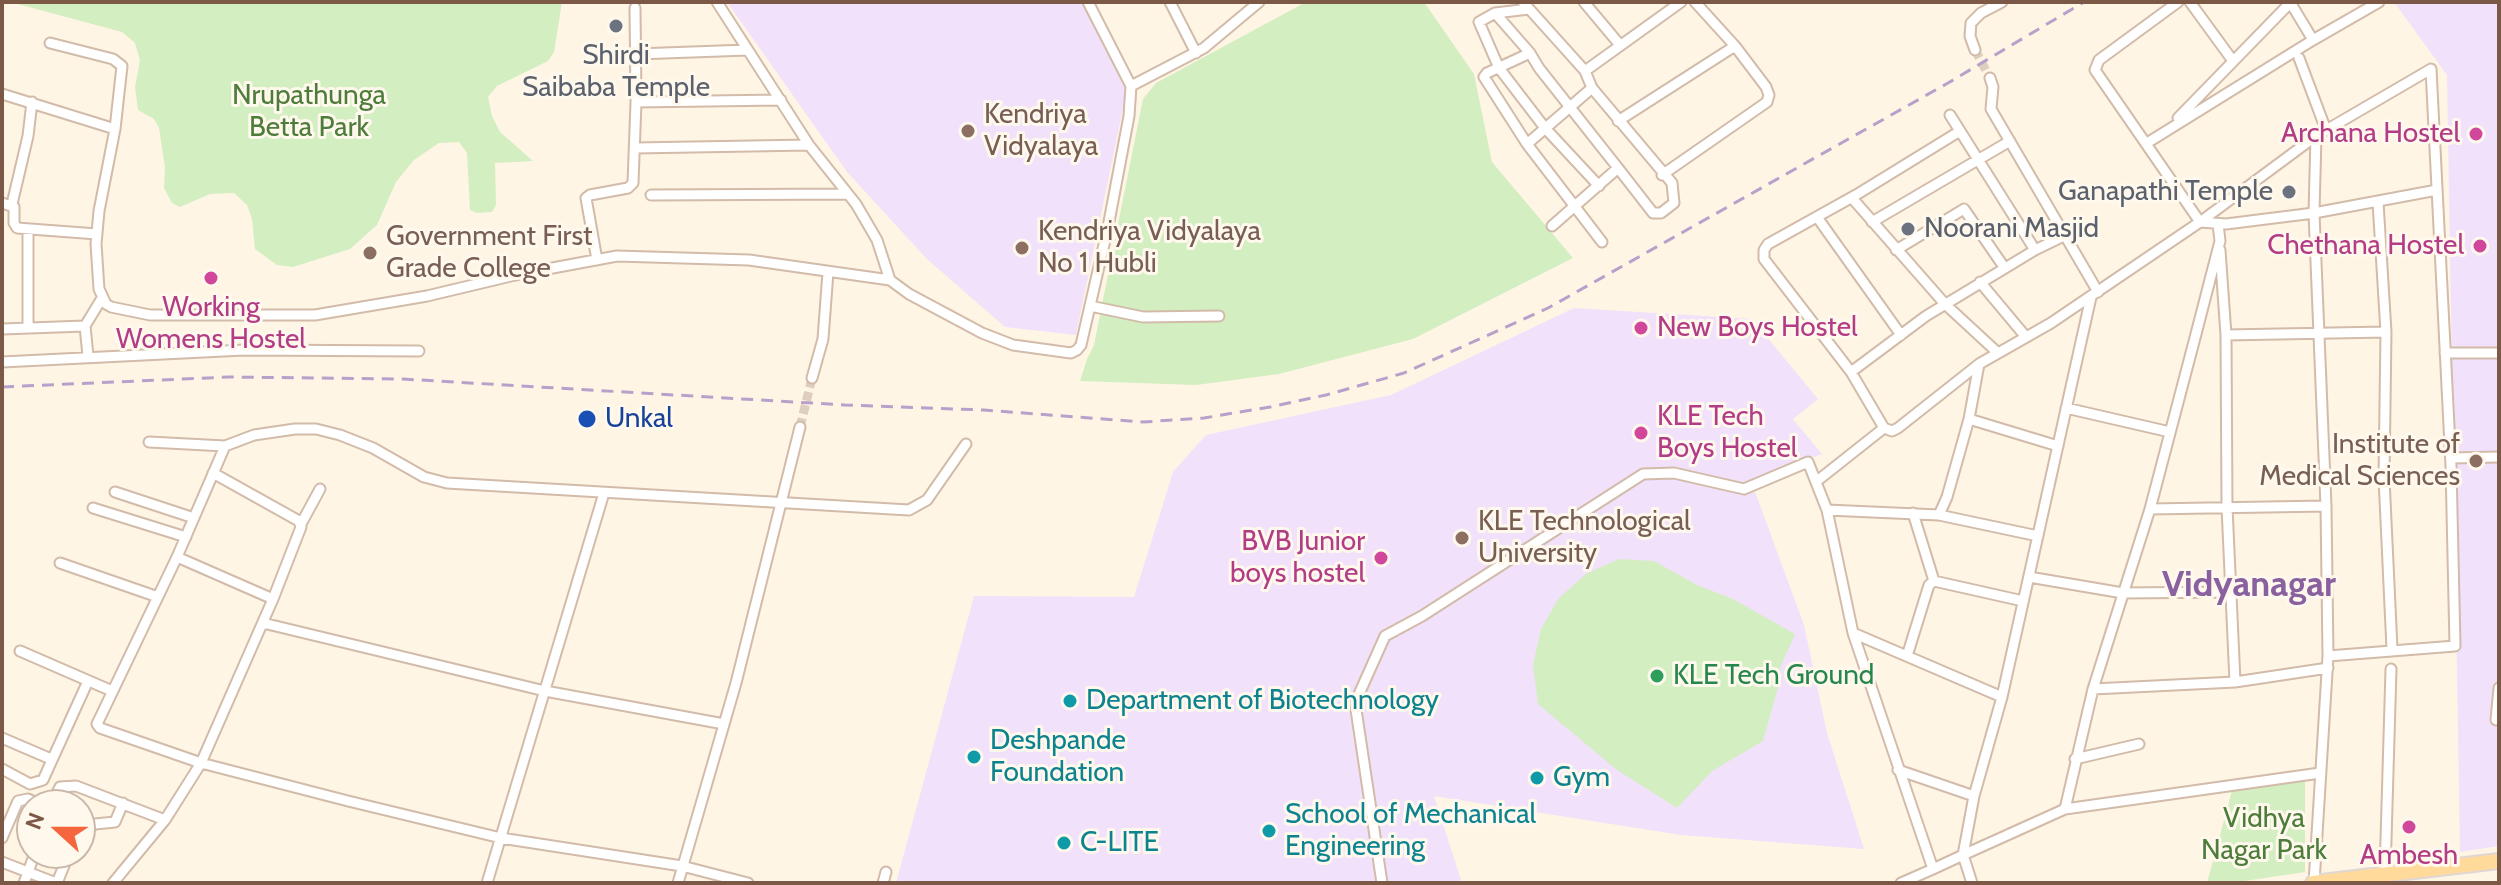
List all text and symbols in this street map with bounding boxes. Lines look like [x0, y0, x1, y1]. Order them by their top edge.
marker: Shirdi Saibaba Temple [607, 17, 625, 35]
place label: Shirdi Saibaba Temple [522, 39, 710, 105]
park label: Nrupathunga Betta Park [232, 79, 386, 145]
place label: Kendriya Vidyalaya [984, 98, 1098, 164]
place label: Archana Hostel [2281, 117, 2460, 151]
marker: Kendriya Vidyalaya [959, 122, 977, 140]
marker: Archana Hostel [2467, 125, 2485, 143]
place label: Ganapathi Temple [2058, 175, 2273, 209]
marker: Ganapathi Temple [2280, 183, 2298, 201]
place label: Noorani Masjid [1924, 212, 2099, 246]
place label: Kendriya Vidyalaya No 1 Hubli [1038, 215, 1261, 281]
place label: Government First Grade College [386, 220, 592, 286]
marker: Noorani Masjid [1899, 220, 1917, 238]
place label: Chethana Hostel [2267, 229, 2464, 263]
marker: Chethana Hostel [2471, 237, 2489, 255]
marker: Kendriya Vidyalaya No 1 Hubli [1013, 239, 1031, 257]
marker: Government First Grade College [361, 244, 379, 262]
marker: Working Womens Hostel [202, 269, 220, 287]
place label: Working Womens Hostel [116, 291, 306, 357]
place label: New Boys Hostel [1657, 311, 1858, 345]
marker: New Boys Hostel [1632, 319, 1650, 337]
place label: KLE Tech Boys Hostel [1657, 400, 1797, 466]
place label: Unkal [605, 402, 673, 436]
marker: Unkal [576, 408, 598, 430]
marker: KLE Tech Boys Hostel [1632, 424, 1650, 442]
place label: Institute of Medical Sciences [2259, 428, 2460, 494]
marker: Institute of Medical Sciences [2467, 452, 2485, 470]
place label: KLE Technological University [1478, 505, 1691, 571]
place label: BVB Junior boys hostel [1230, 525, 1365, 591]
marker: KLE Technological University [1453, 529, 1471, 547]
marker: BVB Junior boys hostel [1372, 549, 1390, 567]
district label: Vidyanagar [2162, 563, 2336, 607]
place label: KLE Tech Ground [1673, 659, 1874, 693]
marker: KLE Tech Ground [1648, 667, 1666, 685]
place label: Department of Biotechnology [1086, 684, 1439, 718]
marker: Department of Biotechnology [1061, 692, 1079, 710]
place label: Deshpande Foundation [990, 724, 1126, 790]
marker: Deshpande Foundation [965, 748, 983, 766]
place label: Gym [1553, 761, 1610, 795]
marker: Gym [1528, 769, 1546, 787]
north arrow [16, 789, 96, 869]
place label: School of Mechanical Engineering [1285, 798, 1536, 864]
park label: Vidhya Nagar Park [2201, 802, 2327, 868]
text: N [20, 809, 50, 833]
marker: Ambesh [2400, 818, 2418, 836]
marker: School of Mechanical Engineering [1260, 822, 1278, 840]
place label: C-LITE [1080, 826, 1159, 860]
marker: C-LITE [1055, 834, 1073, 852]
place label: Ambesh [2360, 839, 2458, 873]

